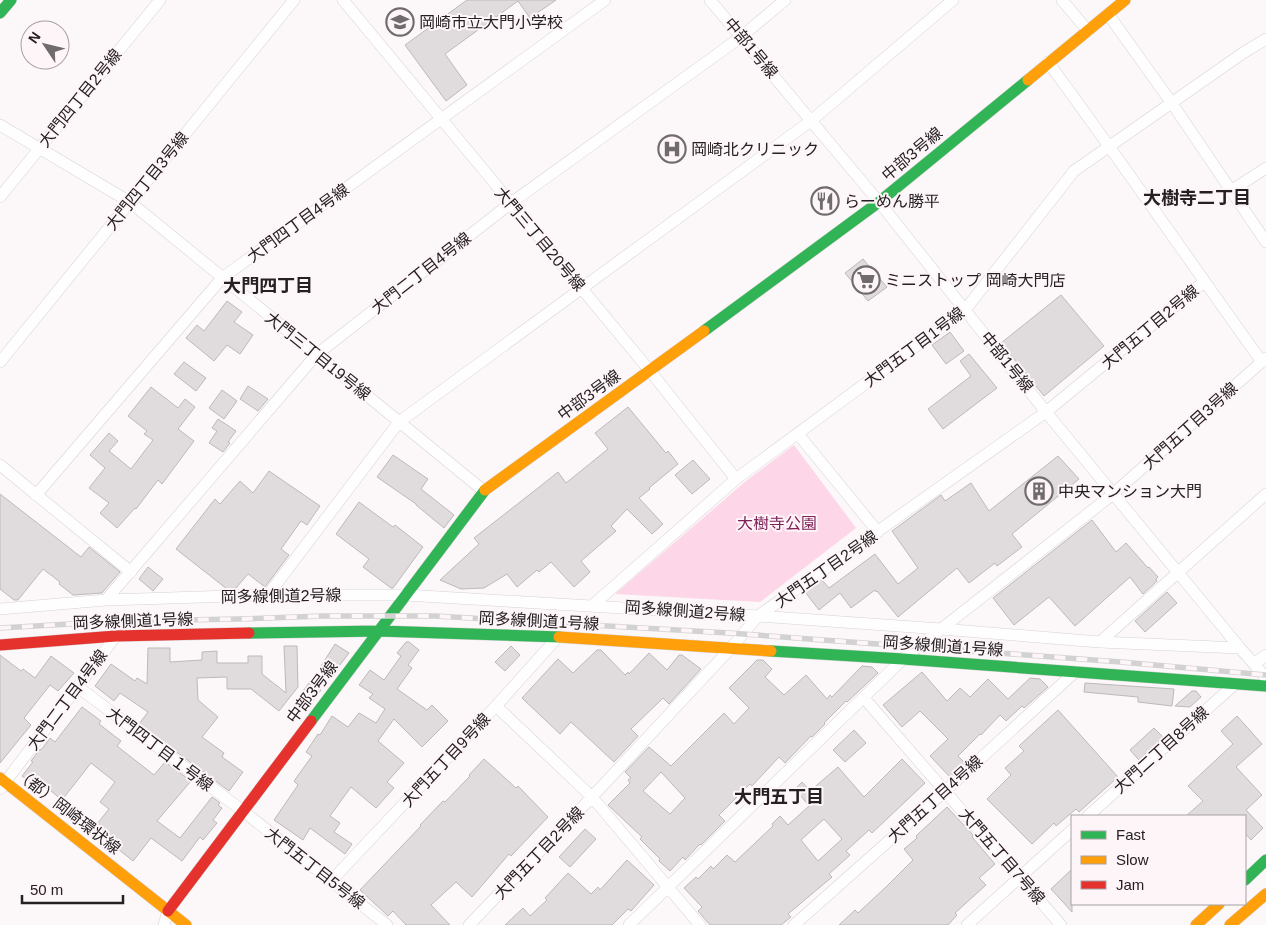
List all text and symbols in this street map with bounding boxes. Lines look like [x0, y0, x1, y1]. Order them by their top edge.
school or university icon: 岡崎市立大門小学校 [385, 7, 415, 37]
place label: 岡崎市立大門小学校 [419, 14, 563, 31]
street label: 中部1号線 [721, 15, 781, 81]
north arrow [20, 20, 70, 70]
text: N [25, 29, 44, 46]
street label: 大門四丁目2号線 [35, 46, 125, 150]
street label: 中部3号線 [879, 124, 945, 184]
street label: 大門四丁目3号線 [102, 129, 192, 233]
hospital icon: 岡崎北クリニック [657, 134, 687, 164]
place label: 岡崎北クリニック [691, 141, 819, 158]
street label: 大門四丁目4号線 [244, 181, 352, 265]
street label: 大門三丁目20号線 [492, 184, 588, 294]
restaurant icon: らーめん勝平 [810, 186, 840, 216]
district label: 大樹寺二丁目 [1143, 188, 1251, 208]
place label: らーめん勝平 [844, 193, 940, 210]
street label: 大門二丁目4号線 [368, 229, 474, 317]
supermarket icon: ミニストップ 岡崎大門店 [851, 265, 881, 295]
place label: ミニストップ 岡崎大門店 [885, 272, 1065, 289]
district label: 大門四丁目 [223, 276, 313, 296]
street label: 大門五丁目2号線 [1098, 282, 1202, 372]
street label: 大門五丁目1号線 [861, 304, 967, 390]
street label: 大門三丁目19号線 [262, 309, 374, 403]
street label: 中部1号線 [977, 328, 1037, 396]
street label: 中部3号線 [555, 367, 623, 423]
street label: 大門五丁目3号線 [1139, 379, 1241, 473]
building icon: 中央マンション大門 [1024, 476, 1054, 506]
place label: 中央マンション大門 [1058, 483, 1202, 500]
park label: 大樹寺公園 [737, 515, 817, 532]
street label: 大門五丁目2号線 [772, 527, 880, 611]
street label: 岡多線側道2号線 [220, 586, 342, 606]
street label: 岡多線側道2号線 [624, 598, 746, 624]
street label: 岡多線側道1号線 [478, 609, 600, 633]
street label: 岡多線側道1号線 [72, 610, 194, 632]
street label: 岡多線側道1号線 [882, 633, 1004, 659]
street label: 大門二丁目4号線 [24, 647, 110, 753]
street label: 中部3号線 [283, 658, 341, 726]
street label: 大門二丁目8号線 [1110, 703, 1212, 797]
street label: 大門四丁目１号線 [104, 704, 216, 794]
street label: 大門五丁目9号線 [399, 710, 493, 810]
street label: 大門五丁目4号線 [884, 752, 986, 846]
street label: （都）岡崎環状線 [12, 765, 124, 857]
district label: 大門五丁目 [734, 787, 824, 807]
street label: 大門五丁目2号線 [491, 804, 587, 902]
street label: 大門五丁目7号線 [956, 805, 1048, 907]
legend [1071, 815, 1246, 905]
street label: 大門五丁目5号線 [262, 824, 368, 912]
text: Fast [1116, 826, 1146, 843]
text: Slow [1116, 851, 1149, 868]
scale bar [22, 872, 124, 904]
text: Jam [1116, 876, 1144, 893]
text: 50 m [30, 881, 63, 898]

